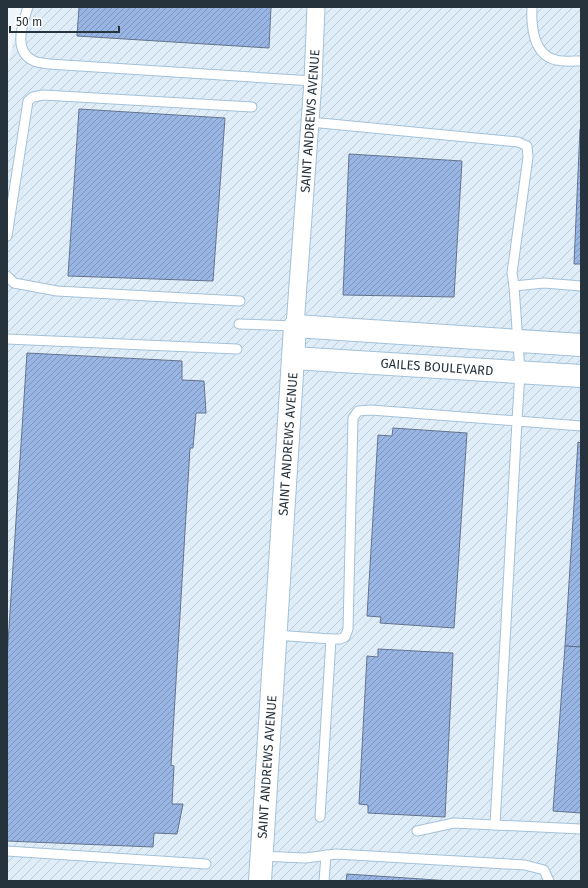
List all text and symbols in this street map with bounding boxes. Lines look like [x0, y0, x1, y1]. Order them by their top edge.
scale bar [10, 8, 119, 34]
text: 50 m [16, 15, 42, 29]
street label: SAINT ANDREWS AVENUE [297, 49, 323, 193]
street label: GAILES BOULEVARD [380, 356, 494, 378]
street label: SAINT ANDREWS AVENUE [275, 372, 301, 516]
street label: SAINT ANDREWS AVENUE [254, 695, 280, 839]

